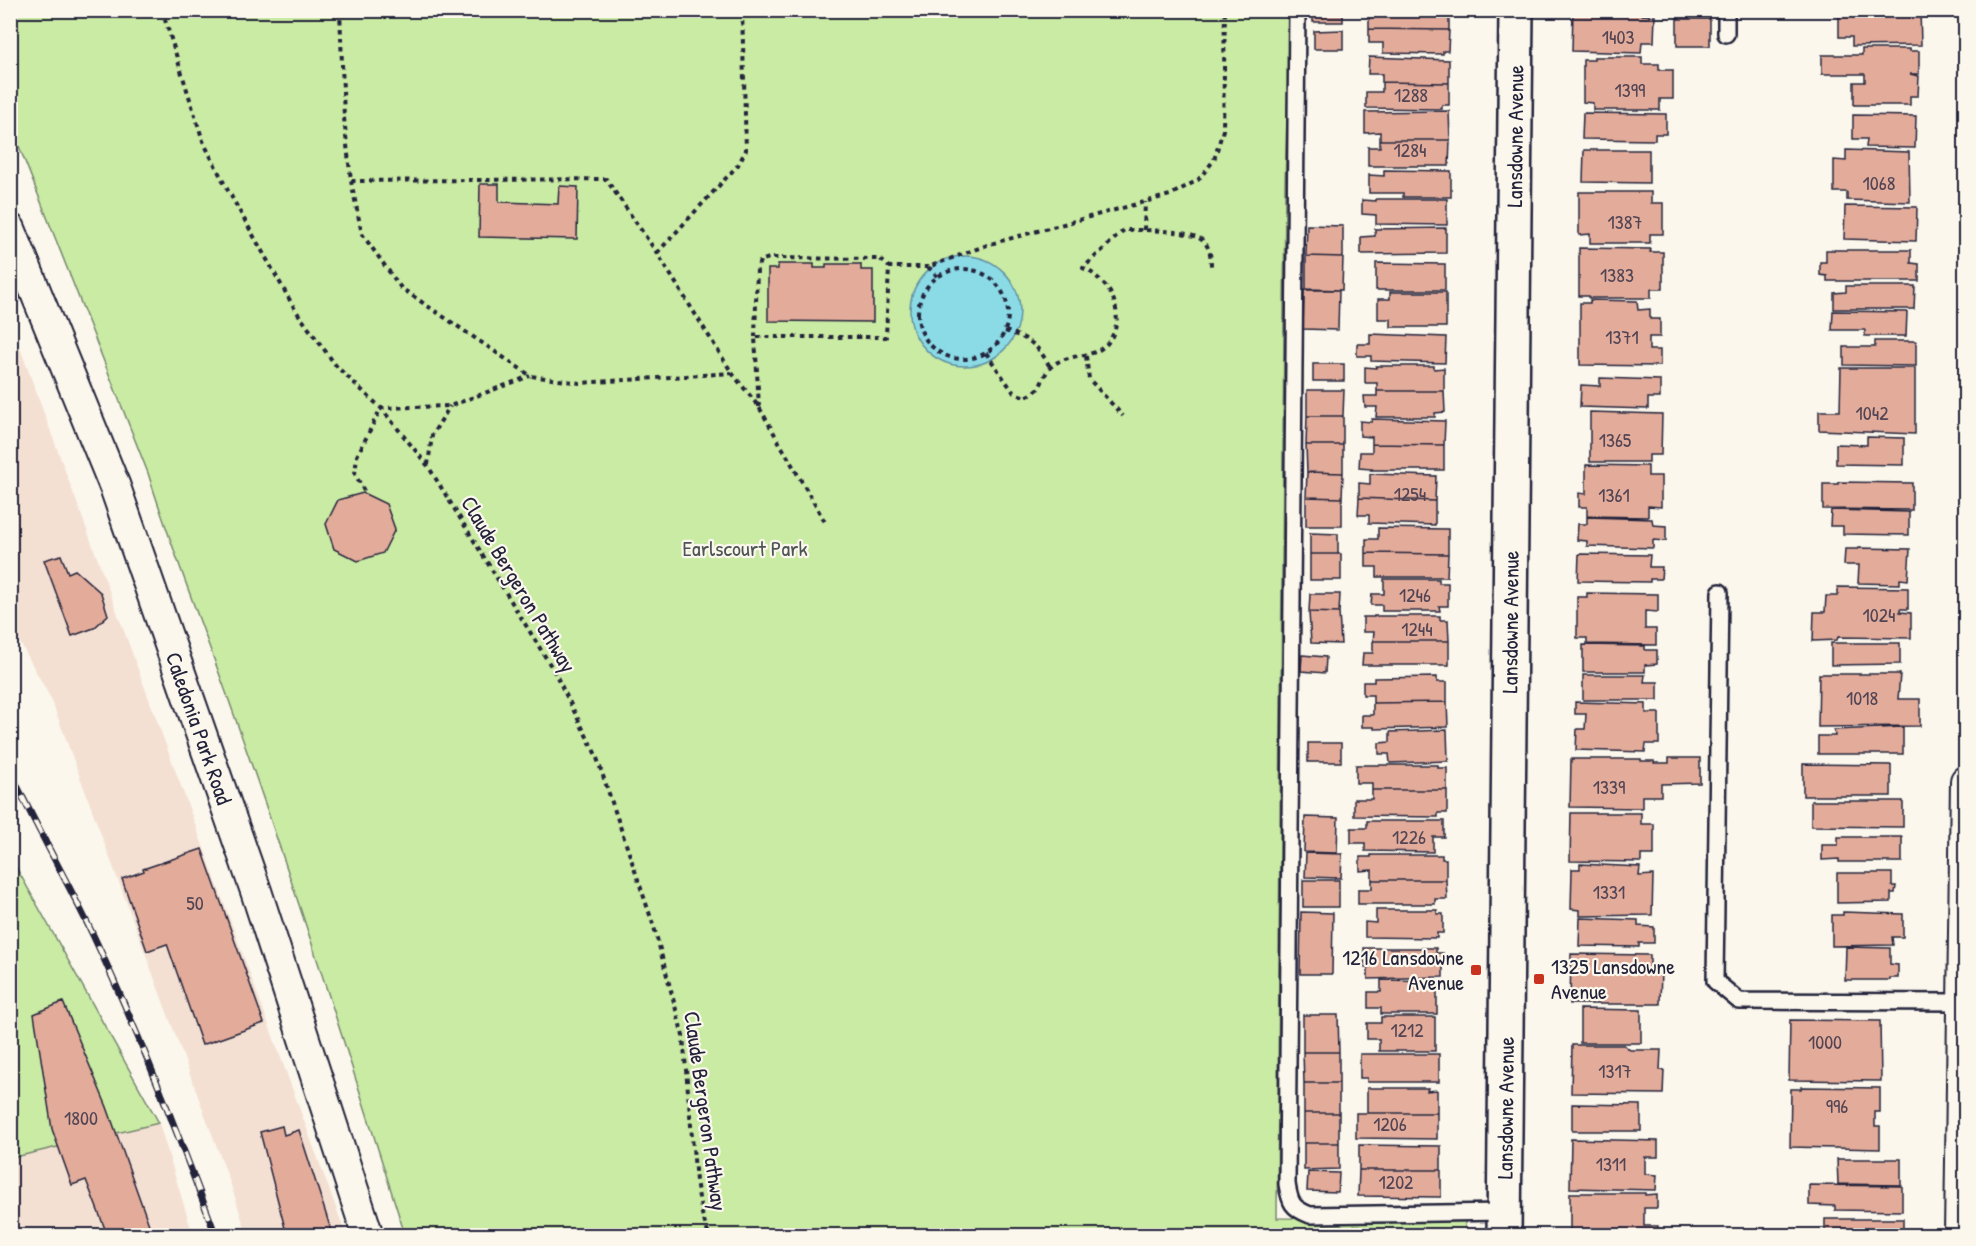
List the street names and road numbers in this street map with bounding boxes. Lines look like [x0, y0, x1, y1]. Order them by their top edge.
street label: Lansdowne Avenue [1499, 64, 1530, 207]
street label: Claude Bergeron Pathway [454, 490, 584, 678]
street label: Lansdowne Avenue [1494, 550, 1526, 693]
street label: Caledonia Park Road [159, 648, 240, 809]
street label: Claude Bergeron Pathway [677, 1009, 735, 1213]
street label: Lansdowne Avenue [1490, 1036, 1521, 1179]

